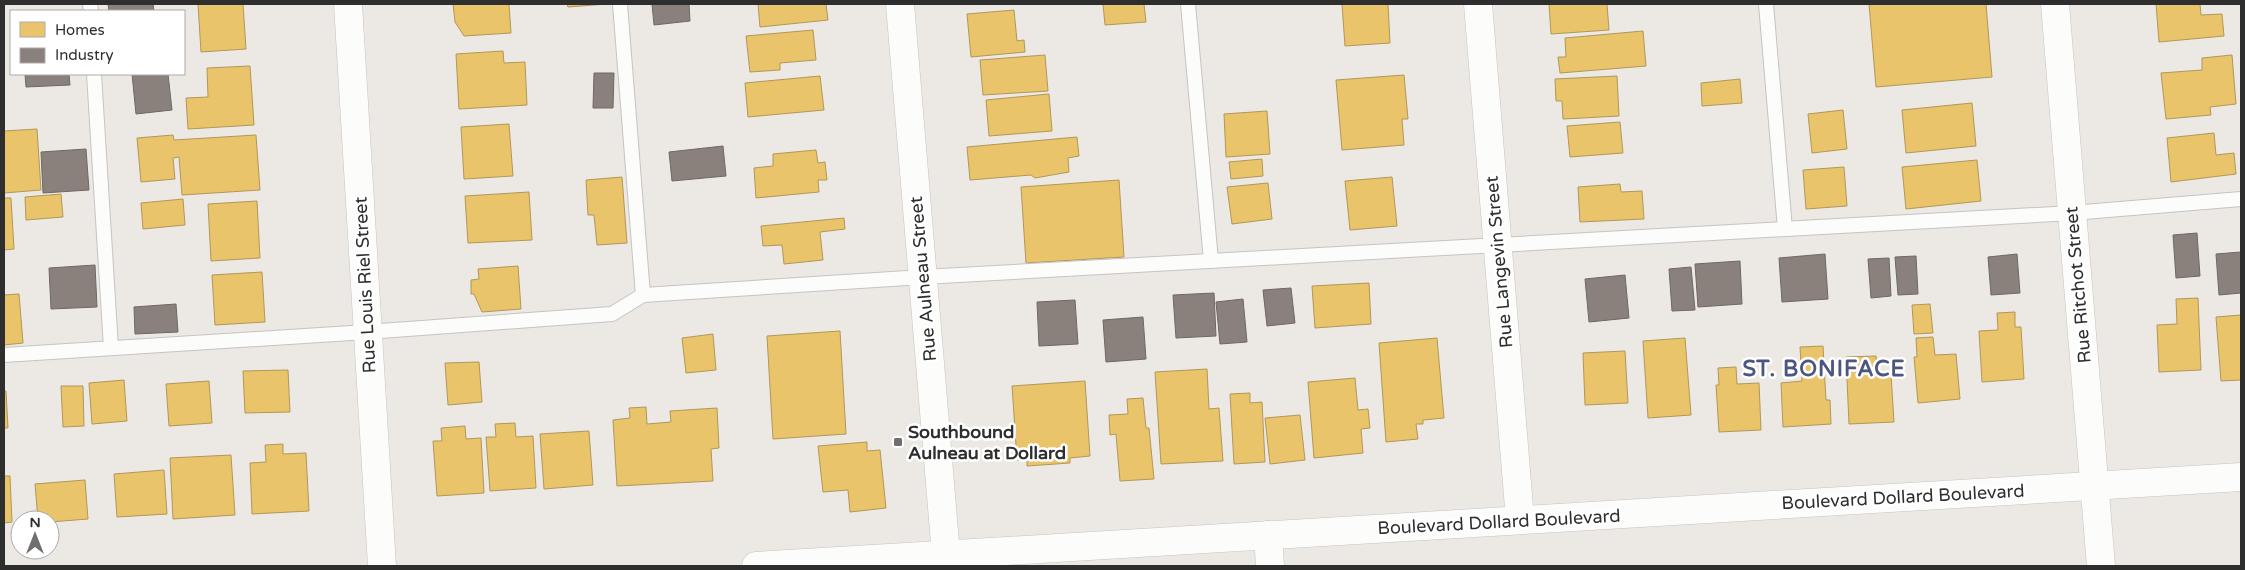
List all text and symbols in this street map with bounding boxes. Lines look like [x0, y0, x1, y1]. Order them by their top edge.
legend [10, 10, 185, 75]
text: Homes [55, 21, 105, 39]
text: Industry [55, 46, 114, 64]
street label: Rue Langevin Street [1481, 175, 1517, 349]
street label: Rue Aulneau Street [905, 195, 941, 362]
street label: Rue Louis Riel Street [349, 196, 381, 374]
street label: Rue Ritchot Street [2060, 206, 2096, 364]
district label: ST. BONIFACE [1742, 356, 1906, 382]
place label: Southbound Aulneau at Dollard [908, 421, 1066, 464]
marker: Southbound Aulneau at Dollard [892, 436, 904, 448]
street label: Boulevard Dollard Boulevard [1781, 480, 2025, 514]
street label: Boulevard Dollard Boulevard [1377, 505, 1621, 539]
north arrow [10, 510, 60, 560]
text: N [29, 514, 41, 531]

